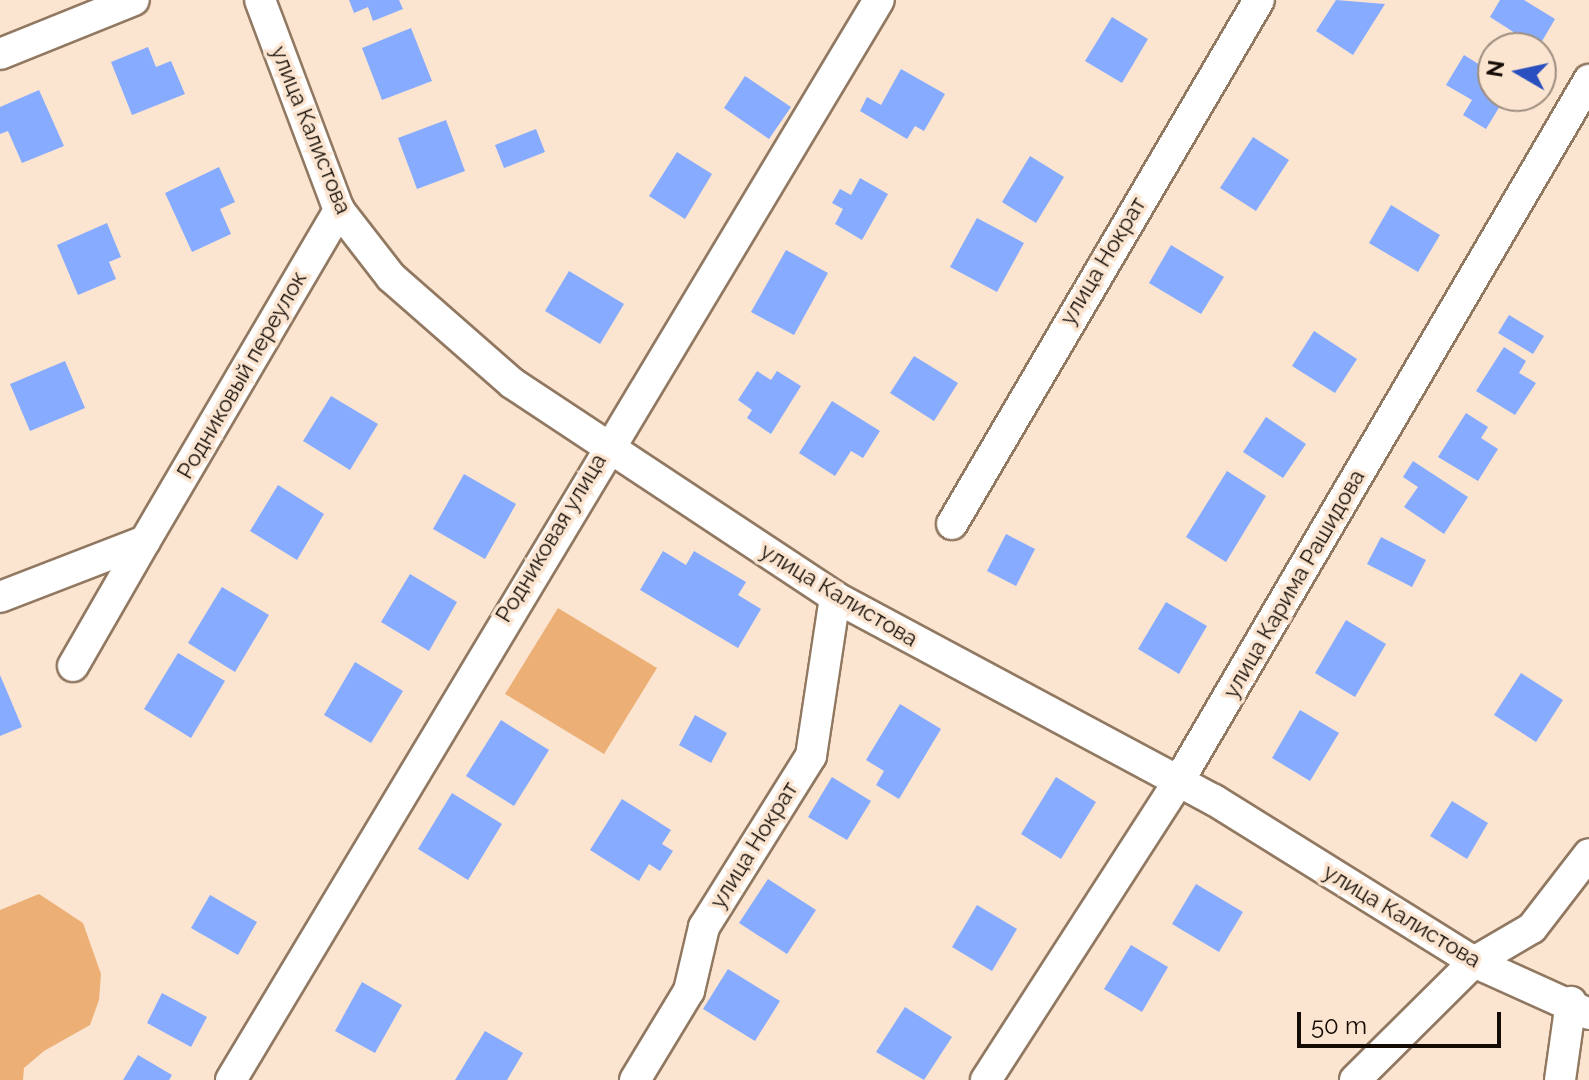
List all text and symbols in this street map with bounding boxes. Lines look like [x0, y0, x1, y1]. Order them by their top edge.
north arrow [1477, 32, 1557, 112]
street label: улица Калистова [265, 42, 357, 218]
text: N [1481, 58, 1509, 79]
street label: улица Нократ [1055, 192, 1151, 330]
street label: Родниковый переулок [172, 267, 312, 483]
street label: Родниковая улица [490, 449, 612, 627]
street label: улица Карима Рашидова [1218, 465, 1370, 703]
street label: улица Калистова [756, 538, 922, 652]
street label: улица Нократ [705, 777, 803, 913]
street label: улица Калистова [1319, 859, 1485, 973]
scale bar [1301, 996, 1505, 1046]
text: 50 m [1311, 1011, 1367, 1040]

